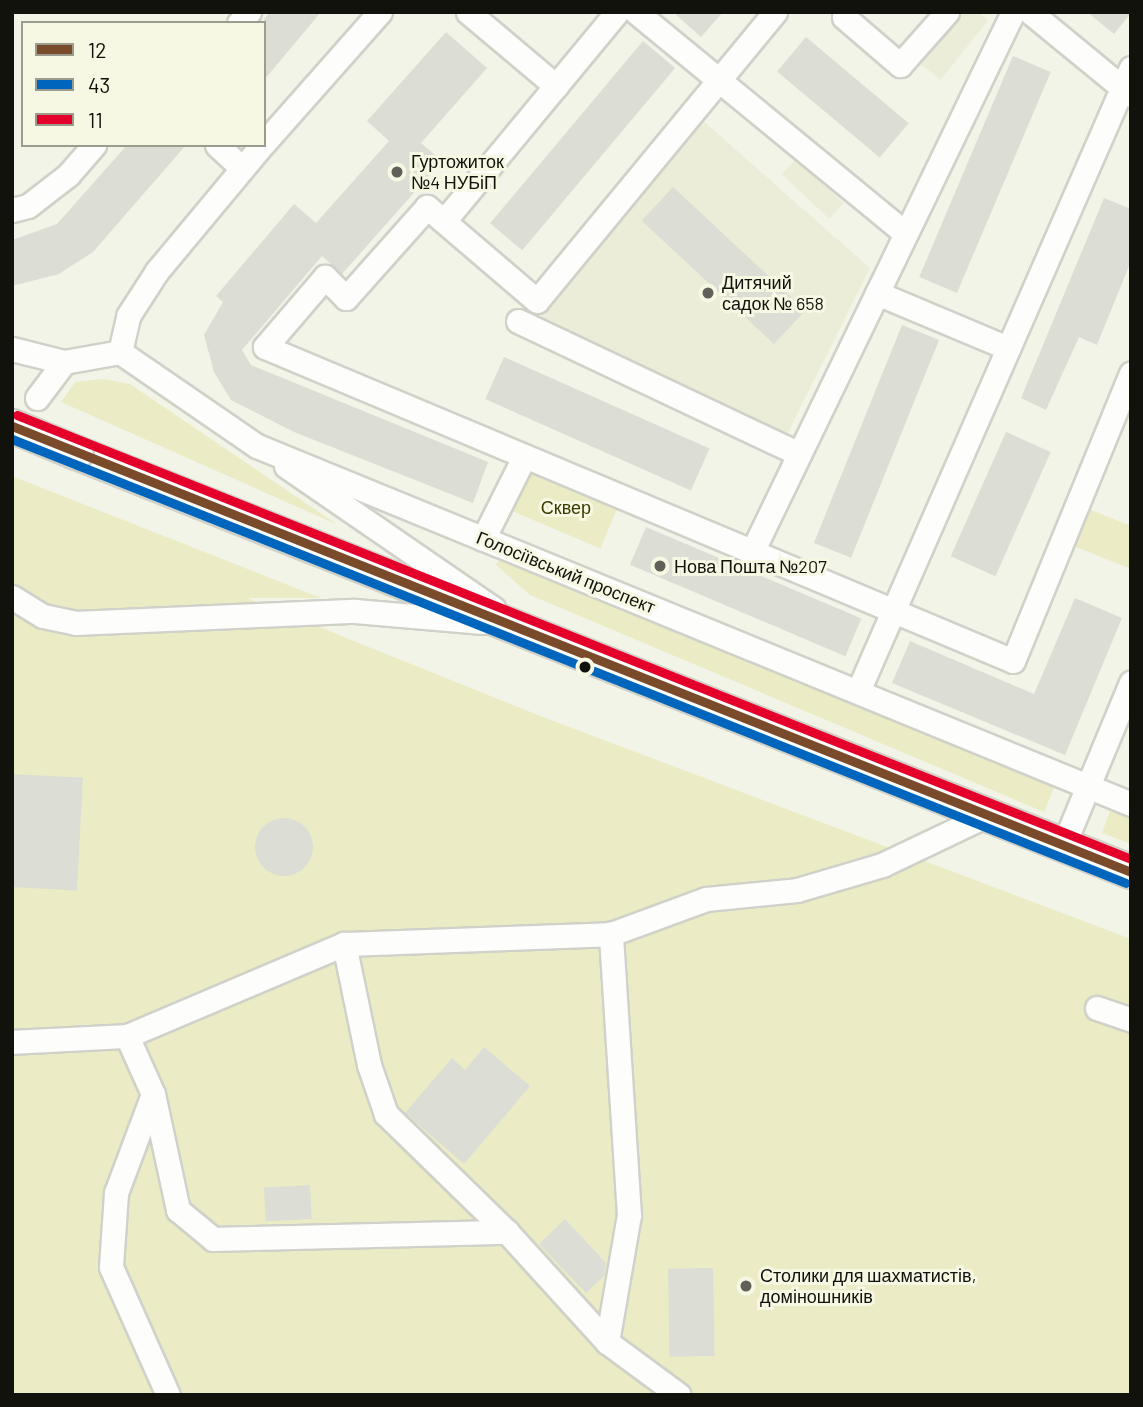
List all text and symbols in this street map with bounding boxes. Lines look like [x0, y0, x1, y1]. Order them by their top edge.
legend [21, 21, 266, 147]
text: 12 [88, 37, 107, 62]
text: 43 [88, 72, 110, 97]
text: 11 [88, 107, 103, 132]
place label: Гуртожиток №4 НУБіП [411, 151, 504, 194]
marker: Гуртожиток №4 НУБіП [389, 164, 405, 180]
place label: Дитячий садок № 658 [722, 272, 824, 314]
marker: Дитячий садок № 658 [700, 285, 716, 301]
park label: Сквер [541, 496, 591, 518]
street label: Голосіївський проспект [473, 526, 659, 618]
place label: Нова Пошта №207 [674, 555, 827, 577]
marker: Нова Пошта №207 [652, 558, 668, 574]
unlabelled marker [578, 660, 592, 674]
place label: Столики для шахматистів, доміношників [760, 1265, 976, 1308]
marker: Столики для шахматистів, доміношників [738, 1278, 754, 1294]

